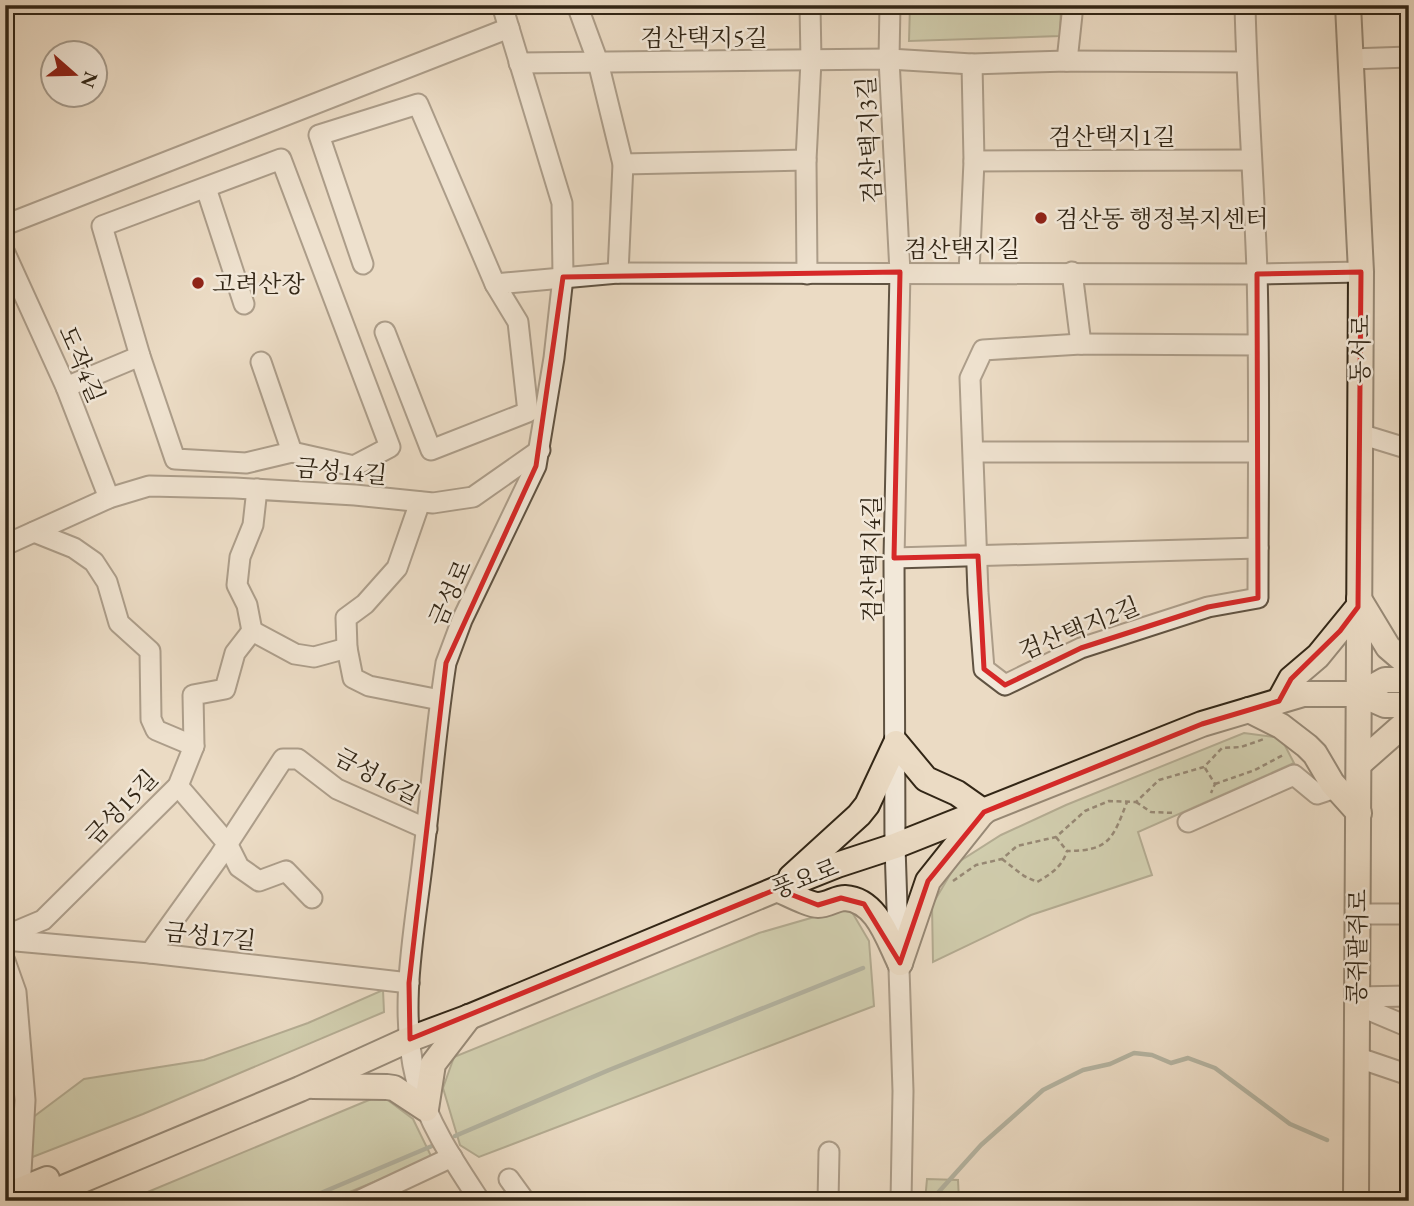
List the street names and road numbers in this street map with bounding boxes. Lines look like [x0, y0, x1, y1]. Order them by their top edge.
street label: 검산택지5길 [640, 22, 768, 53]
street label: 검산택지3길 [850, 76, 888, 204]
street label: 검산택지1길 [1048, 121, 1176, 152]
street label: 검산택지길 [904, 233, 1020, 264]
street label: 동서로 [1344, 314, 1376, 384]
street label: 도작4길 [52, 321, 112, 407]
street label: 금성14길 [294, 452, 388, 490]
street label: 검산택지4길 [856, 495, 887, 623]
street label: 금성로 [422, 555, 478, 631]
street label: 검산택지2길 [1014, 590, 1144, 666]
street label: 금성16길 [329, 741, 425, 811]
street label: 금성15길 [78, 763, 164, 851]
street label: 풍요로 [767, 851, 843, 905]
street label: 콩쥐팥쥐로 [1340, 889, 1374, 1005]
street label: 금성17길 [162, 916, 258, 956]

